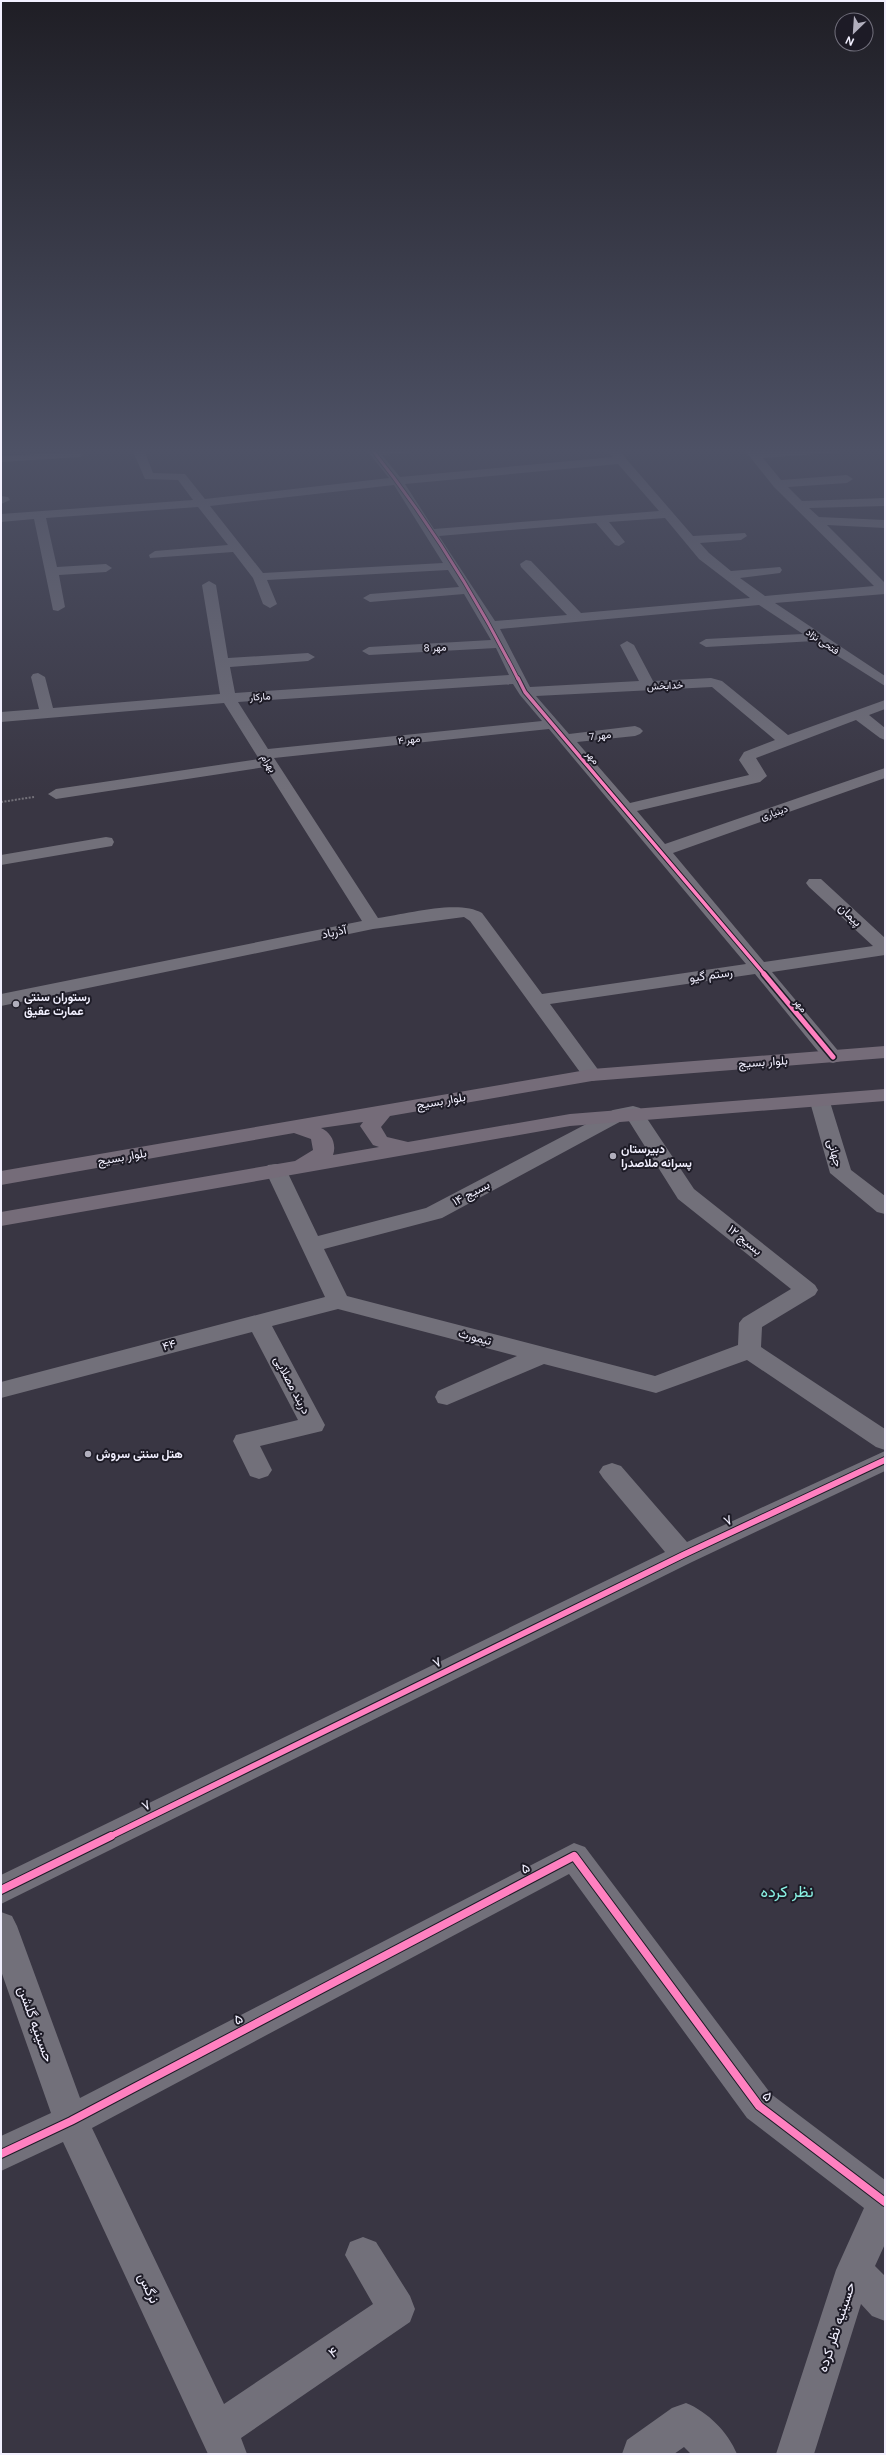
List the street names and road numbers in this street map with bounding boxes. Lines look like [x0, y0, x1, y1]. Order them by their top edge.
street label: فتحی نژاد [804, 626, 842, 658]
street label: مهر 8 [423, 640, 447, 655]
street label: خدابخش [646, 678, 684, 693]
street label: مارکار [248, 689, 271, 704]
street label: مهر 7 [588, 728, 612, 743]
street label: مهر ۴ [397, 732, 421, 747]
street label: مهر [582, 747, 602, 767]
street label: بهرام [258, 752, 279, 775]
street label: دینیاری [759, 802, 790, 823]
street label: پیمان [835, 900, 865, 930]
street label: آذرباد [320, 921, 349, 942]
street label: رستم گیو [688, 964, 734, 986]
street label: مهر [790, 995, 810, 1015]
street label: بلوار بسیج [738, 1052, 788, 1073]
street label: بلوار بسیج [415, 1089, 467, 1114]
street label: جهانی [823, 1137, 847, 1169]
street label: بلوار بسیج [96, 1145, 148, 1170]
street label: بسیج ۱۴ [449, 1176, 493, 1210]
street label: بسیج ۱۲ [724, 1221, 766, 1260]
street label: تیمورث [457, 1325, 494, 1349]
street label: ۴۴ [160, 1335, 178, 1355]
street label: دربند مصلایی [270, 1353, 314, 1417]
street label: ۷ [720, 1510, 736, 1530]
street label: ۷ [429, 1652, 445, 1672]
street label: ۷ [138, 1795, 154, 1815]
street label: ۵ [517, 1858, 533, 1878]
street label: حسینیه گلشن [14, 1984, 58, 2064]
street label: ۵ [230, 2009, 246, 2029]
street label: ۵ [759, 2087, 777, 2105]
street label: نرگس [134, 2270, 164, 2306]
street label: حسینیه نظر کرده [813, 2280, 859, 2374]
street label: ۴ [325, 2342, 341, 2362]

